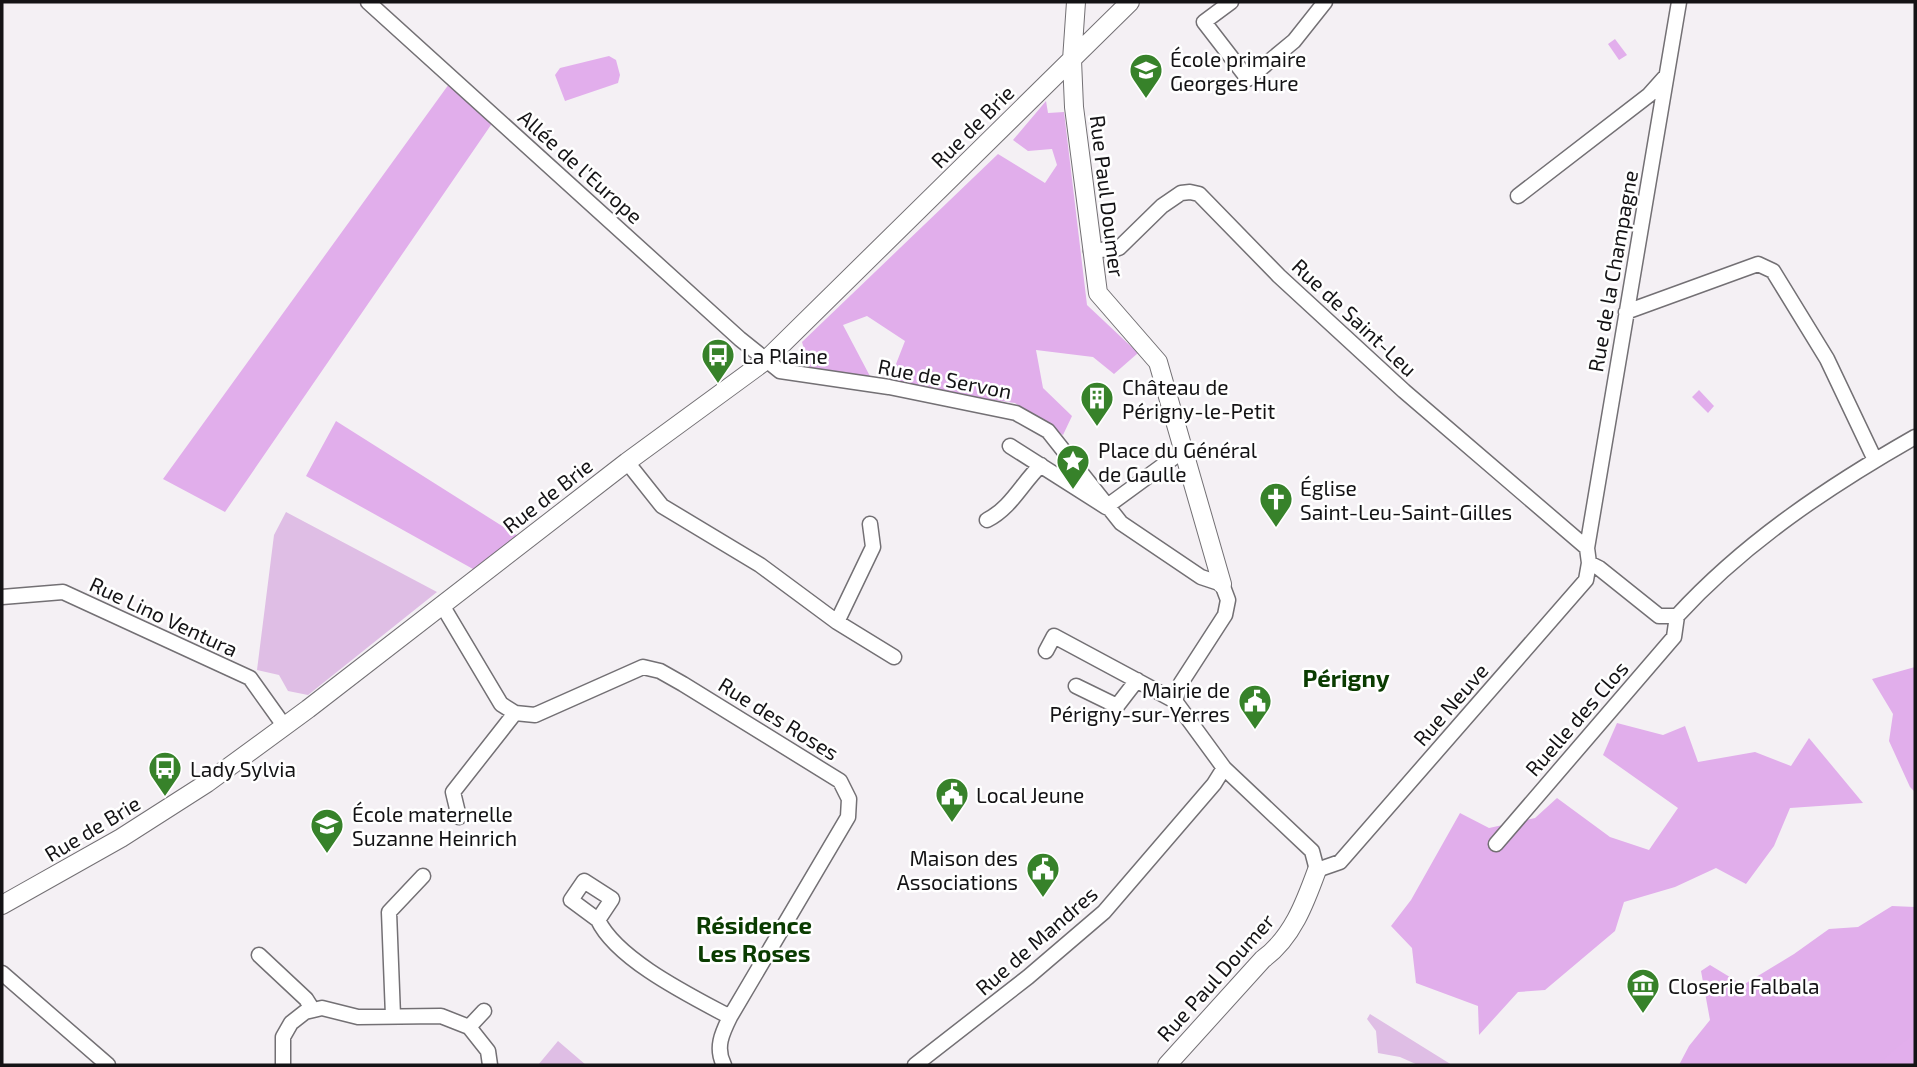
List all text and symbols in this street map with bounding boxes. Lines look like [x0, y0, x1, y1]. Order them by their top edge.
place label: École primaire Georges Hure [1170, 46, 1306, 95]
school or university icon: École primaire Georges Hure [1127, 51, 1165, 100]
street label: Rue de Brie [925, 79, 1019, 173]
street label: Allée de l'Europe [514, 104, 648, 228]
street label: Rue Paul Doumer [1086, 114, 1130, 279]
street label: Rue de la Champagne [1582, 168, 1642, 374]
street label: Rue de Saint-Leu [1288, 253, 1422, 381]
bus stop icon: La Plaine [699, 336, 737, 385]
place label: La Plaine [742, 343, 828, 368]
street label: Rue de Servon [876, 353, 1014, 403]
place label: Château de Périgny-le-Petit [1122, 374, 1275, 423]
building icon: Château de Périgny-le-Petit [1078, 379, 1116, 428]
place label: Place du Général de Gaulle [1098, 437, 1258, 486]
place icon: Place du Général de Gaulle [1054, 442, 1092, 491]
street label: Rue de Brie [497, 452, 597, 538]
place label: Église Saint-Leu-Saint-Gilles [1300, 475, 1512, 524]
church icon: Église Saint-Leu-Saint-Gilles [1257, 480, 1295, 529]
street label: Rue Lino Ventura [86, 571, 242, 661]
street label: Ruelle des Clos [1519, 655, 1633, 781]
street label: Rue Neuve [1407, 658, 1493, 750]
district label: Périgny [1302, 663, 1390, 692]
street label: Rue des Roses [714, 671, 844, 765]
place label: Mairie de Périgny-sur-Yerres [1050, 677, 1230, 726]
public building icon: Mairie de Périgny-sur-Yerres [1236, 682, 1274, 731]
bus stop icon: Lady Sylvia [146, 749, 184, 798]
place label: Lady Sylvia [190, 756, 296, 781]
public building icon: Local Jeune [933, 775, 971, 824]
place label: Local Jeune [976, 782, 1084, 807]
street label: Rue de Brie [40, 790, 144, 866]
place label: École maternelle Suzanne Heinrich [352, 801, 517, 850]
school or university icon: École maternelle Suzanne Heinrich [308, 806, 346, 855]
place label: Maison des Associations [897, 845, 1018, 894]
public building icon: Maison des Associations [1024, 850, 1062, 899]
street label: Rue de Mandres [970, 880, 1102, 1000]
street label: Rue Paul Doumer [1151, 908, 1279, 1046]
district label: Résidence Les Roses [696, 910, 812, 967]
museum icon: Closerie Falbala [1624, 966, 1662, 1015]
place label: Closerie Falbala [1668, 973, 1820, 998]

